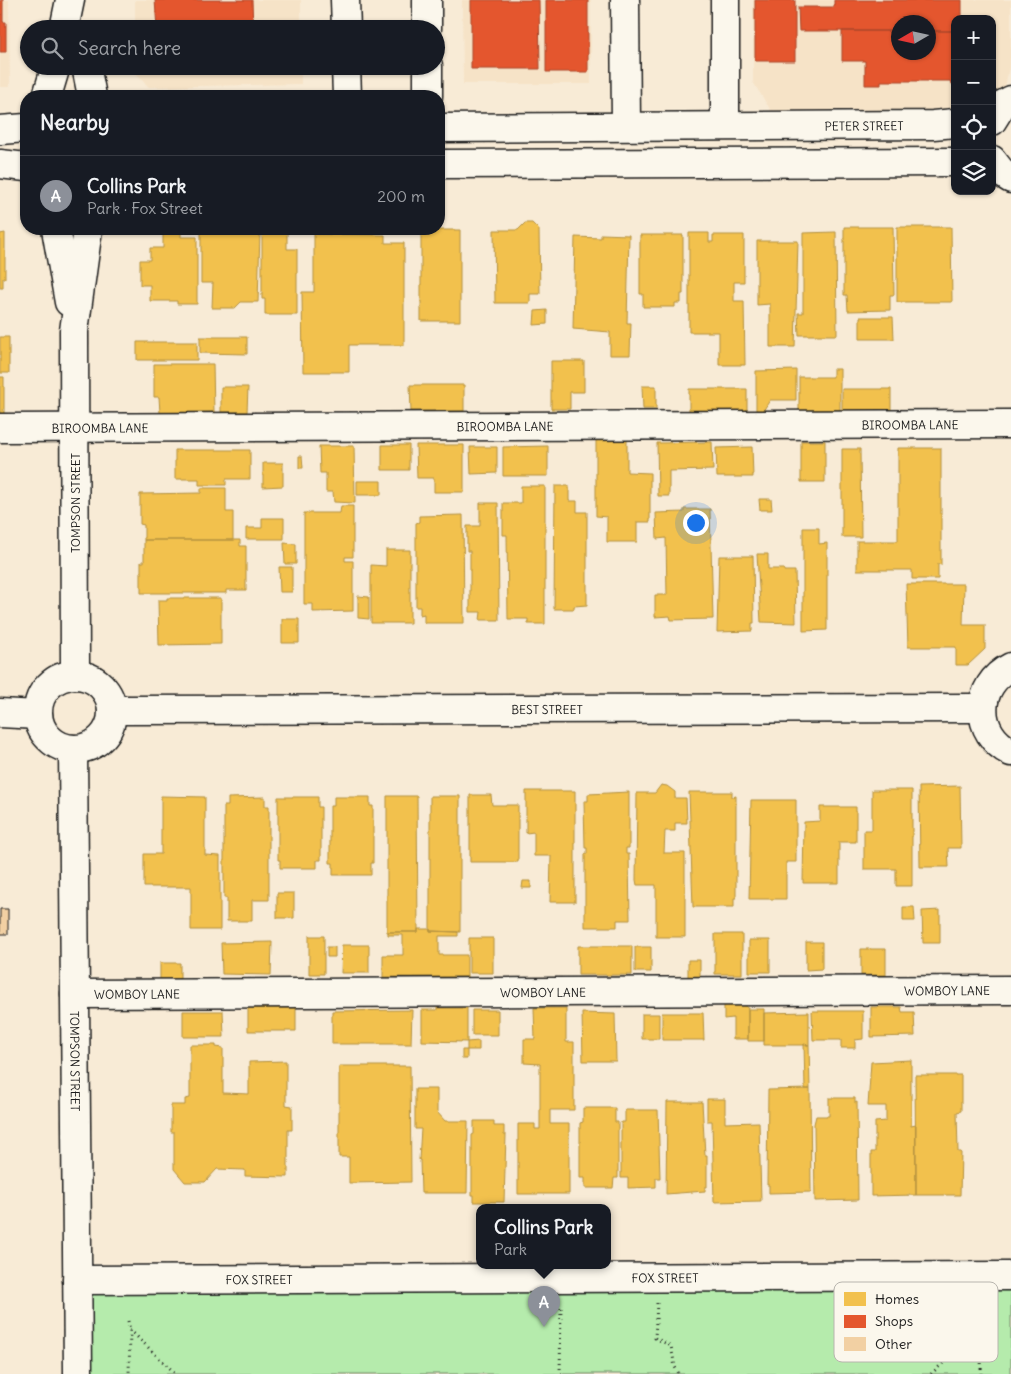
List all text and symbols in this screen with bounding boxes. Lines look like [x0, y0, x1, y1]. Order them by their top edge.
north arrow [891, 15, 936, 60]
map controls [951, 15, 996, 195]
button: + [951, 15, 996, 60]
search box [20, 20, 445, 75]
icon: search [38, 34, 66, 62]
text: Search here [78, 36, 181, 60]
button: − [951, 60, 996, 105]
button: locate [951, 105, 996, 150]
text: Nearby [40, 109, 110, 136]
street label: PETER STREET [824, 118, 904, 133]
button: layers [951, 150, 996, 195]
text: Collins Park [87, 174, 186, 198]
text: A [51, 186, 61, 206]
text: 200 m [377, 186, 425, 206]
text: Park · Fox Street [87, 198, 203, 218]
street label: BIROOMBA LANE [861, 417, 959, 432]
street label: BIROOMBA LANE [456, 418, 554, 434]
street label: BIROOMBA LANE [51, 420, 149, 435]
street label: TOMPSON STREET [68, 453, 83, 553]
your location [683, 510, 709, 536]
street label: BEST STREET [511, 701, 583, 717]
street label: WOMBOY LANE [904, 983, 990, 998]
street label: WOMBOY LANE [500, 984, 586, 1000]
street label: WOMBOY LANE [94, 986, 180, 1001]
street label: TOMPSON STREET [68, 1011, 83, 1111]
popup [476, 1204, 611, 1269]
text: Collins Park [494, 1215, 593, 1239]
text: Park [494, 1239, 527, 1259]
street label: FOX STREET [631, 1270, 699, 1285]
street label: FOX STREET [225, 1272, 293, 1287]
legend [834, 1282, 998, 1362]
pin: A [528, 1286, 560, 1327]
text: Homes [875, 1290, 919, 1308]
text: Shops [875, 1312, 913, 1330]
text: Other [875, 1335, 912, 1353]

